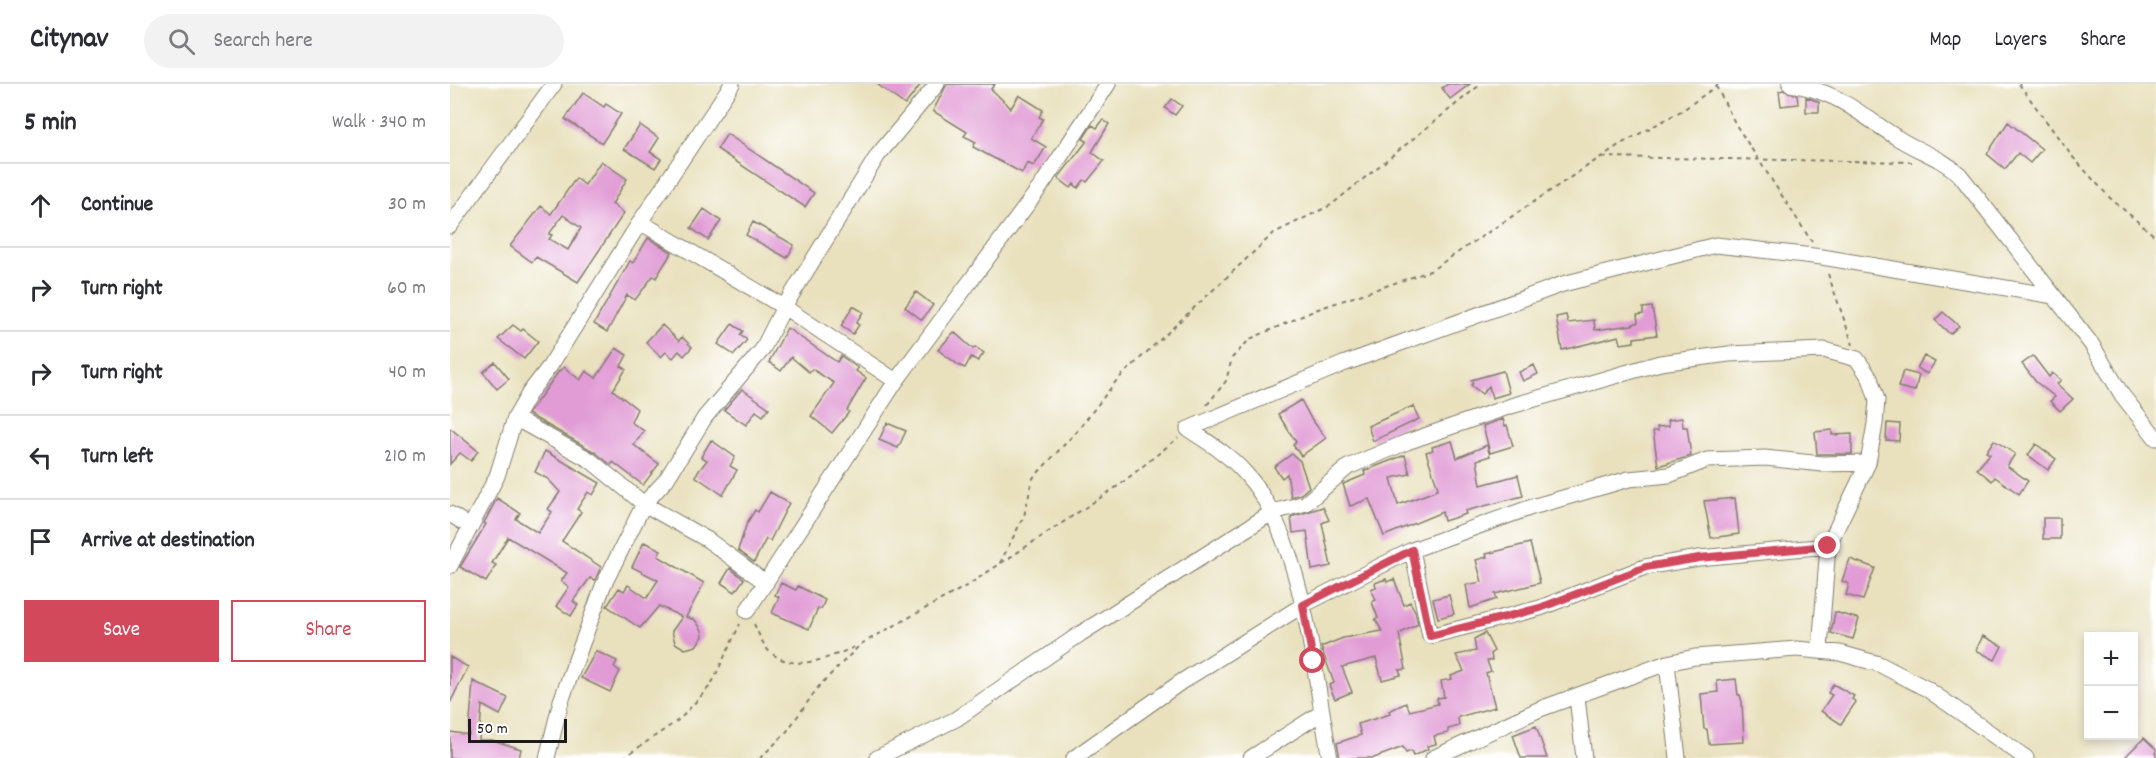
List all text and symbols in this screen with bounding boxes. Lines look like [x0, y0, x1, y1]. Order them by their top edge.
search box [144, 14, 564, 68]
text: Citynav [30, 21, 108, 61]
icon: search [165, 25, 198, 58]
text: Search here [213, 26, 313, 57]
text: Map [1930, 26, 1961, 56]
text: Layers [1994, 26, 2047, 56]
text: Share [2080, 26, 2126, 56]
text: 5 min [24, 105, 77, 142]
text: Walk · 340 m [332, 109, 426, 137]
icon: ahead [24, 189, 57, 222]
text: Continue [81, 190, 153, 221]
text: 30 m [388, 191, 426, 219]
icon: right [24, 273, 57, 306]
text: Turn right [81, 274, 163, 305]
text: 60 m [387, 275, 426, 303]
icon: right [24, 357, 57, 390]
text: Turn right [81, 358, 163, 389]
text: 40 m [388, 359, 426, 387]
icon: left [24, 441, 57, 474]
text: Turn left [81, 442, 153, 473]
text: 210 m [384, 443, 426, 471]
icon: arrive [24, 525, 57, 558]
text: Arrive at destination [81, 526, 255, 557]
route end [1814, 532, 1840, 558]
button: Save [24, 600, 219, 662]
button: Share [231, 600, 426, 662]
map controls [2084, 632, 2138, 740]
button: + [2084, 632, 2138, 686]
route start [1299, 647, 1325, 673]
button: − [2084, 686, 2138, 740]
scale bar [468, 716, 567, 744]
text: 50 m [477, 718, 508, 741]

